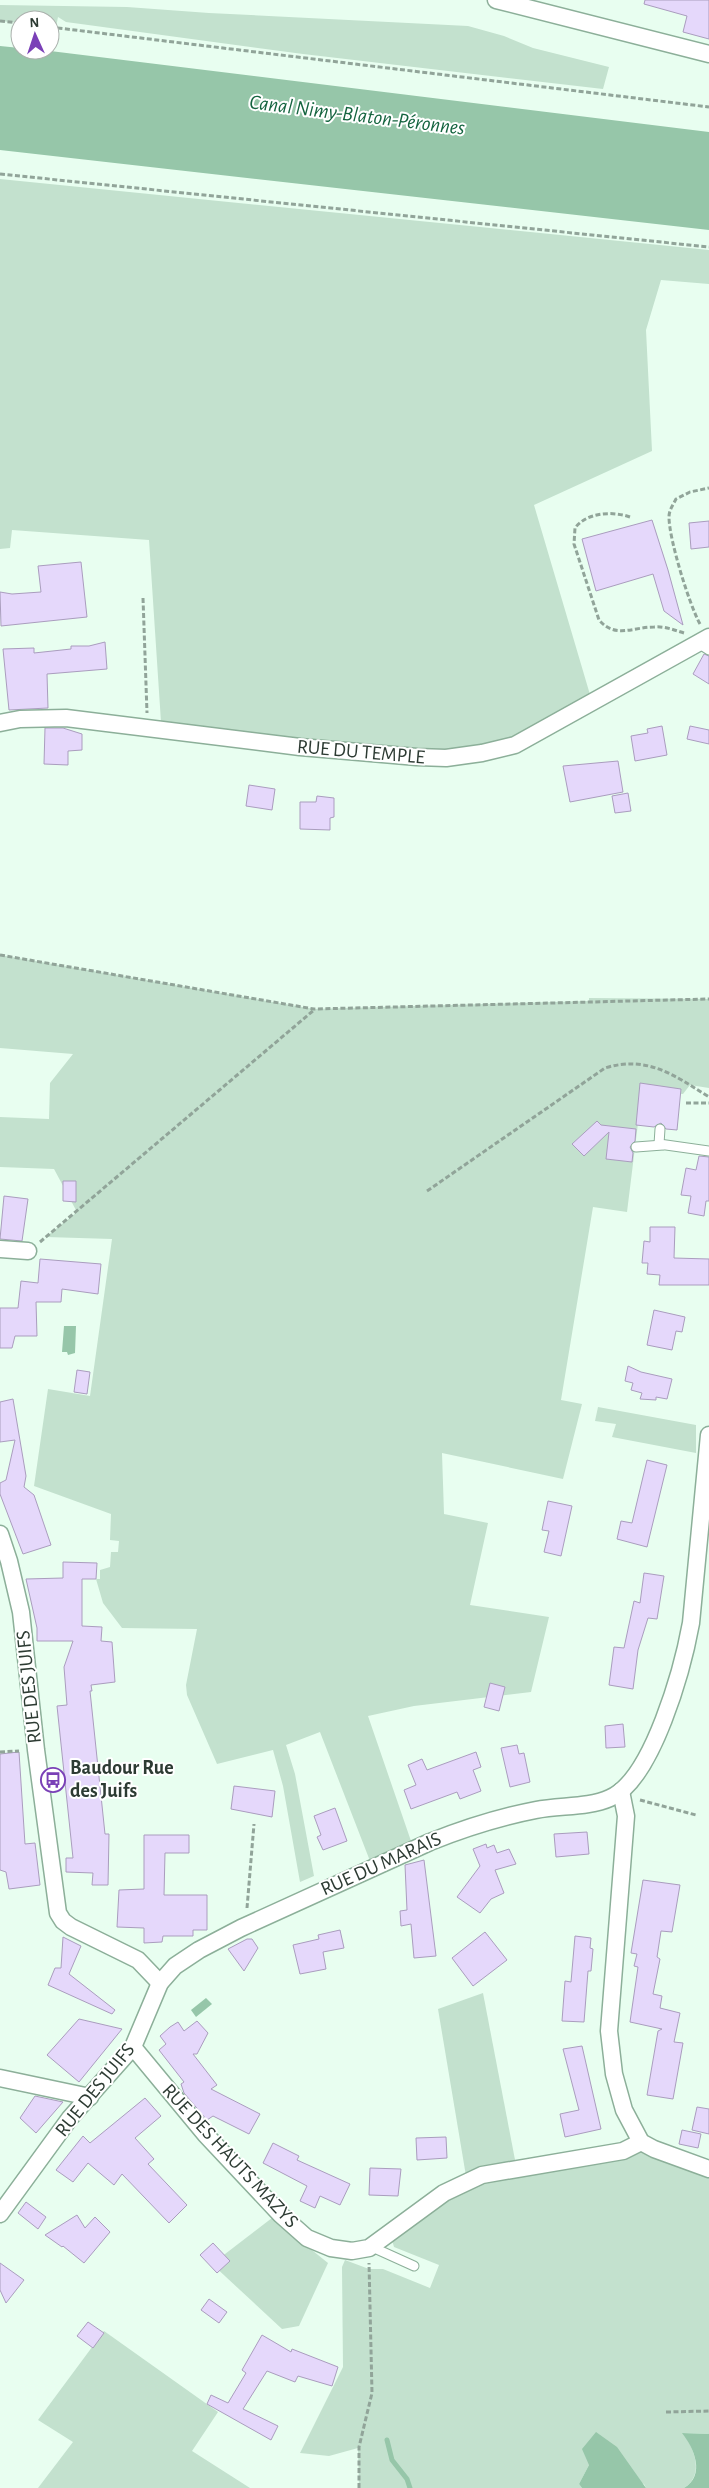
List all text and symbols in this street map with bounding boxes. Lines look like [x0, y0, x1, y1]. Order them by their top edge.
north arrow [10, 10, 60, 60]
text: N [29, 16, 40, 30]
water label: Canal Nimy-Blaton-Péronnes [248, 91, 466, 139]
street label: RUE DU TEMPLE [296, 736, 426, 768]
street label: RUE DES JUIFS [13, 1629, 45, 1745]
place label: Baudour Rue des Juifs [70, 1758, 174, 1801]
bus stop icon: Baudour Rue des Juifs [40, 1767, 66, 1793]
street label: RUE DU MARAIS [318, 1828, 444, 1900]
street label: RUE DES JUIFS [51, 2040, 139, 2140]
street label: RUE DES HAUTS MAZYS [158, 2080, 302, 2232]

